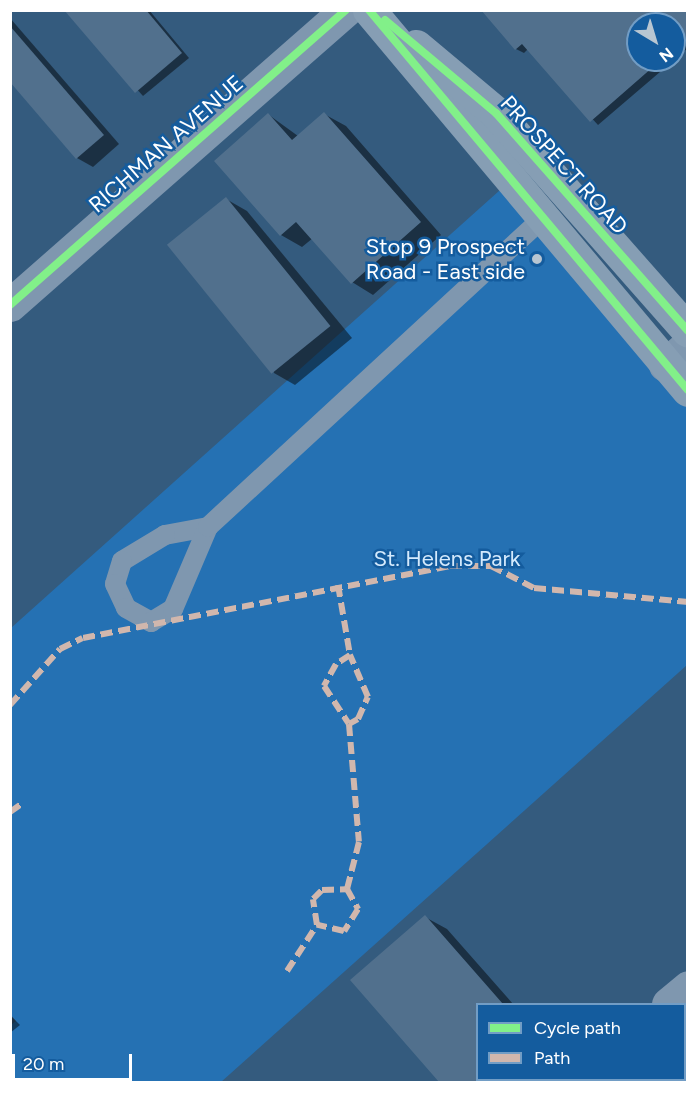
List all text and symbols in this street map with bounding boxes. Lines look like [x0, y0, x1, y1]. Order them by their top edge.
north arrow [626, 12, 686, 72]
text: N [655, 44, 677, 66]
street label: RICHMAN AVENUE [83, 70, 249, 218]
street label: PROSPECT ROAD [495, 90, 633, 240]
place label: Stop 9 Prospect Road - East side [366, 233, 525, 284]
marker: Stop 9 Prospect Road - East side [530, 252, 544, 266]
park label: St. Helens Park [373, 546, 521, 572]
legend [476, 1003, 686, 1081]
text: Cycle path [534, 1017, 621, 1039]
scale bar [15, 1042, 135, 1080]
text: Path [534, 1047, 570, 1069]
text: 20 m [23, 1053, 64, 1075]

